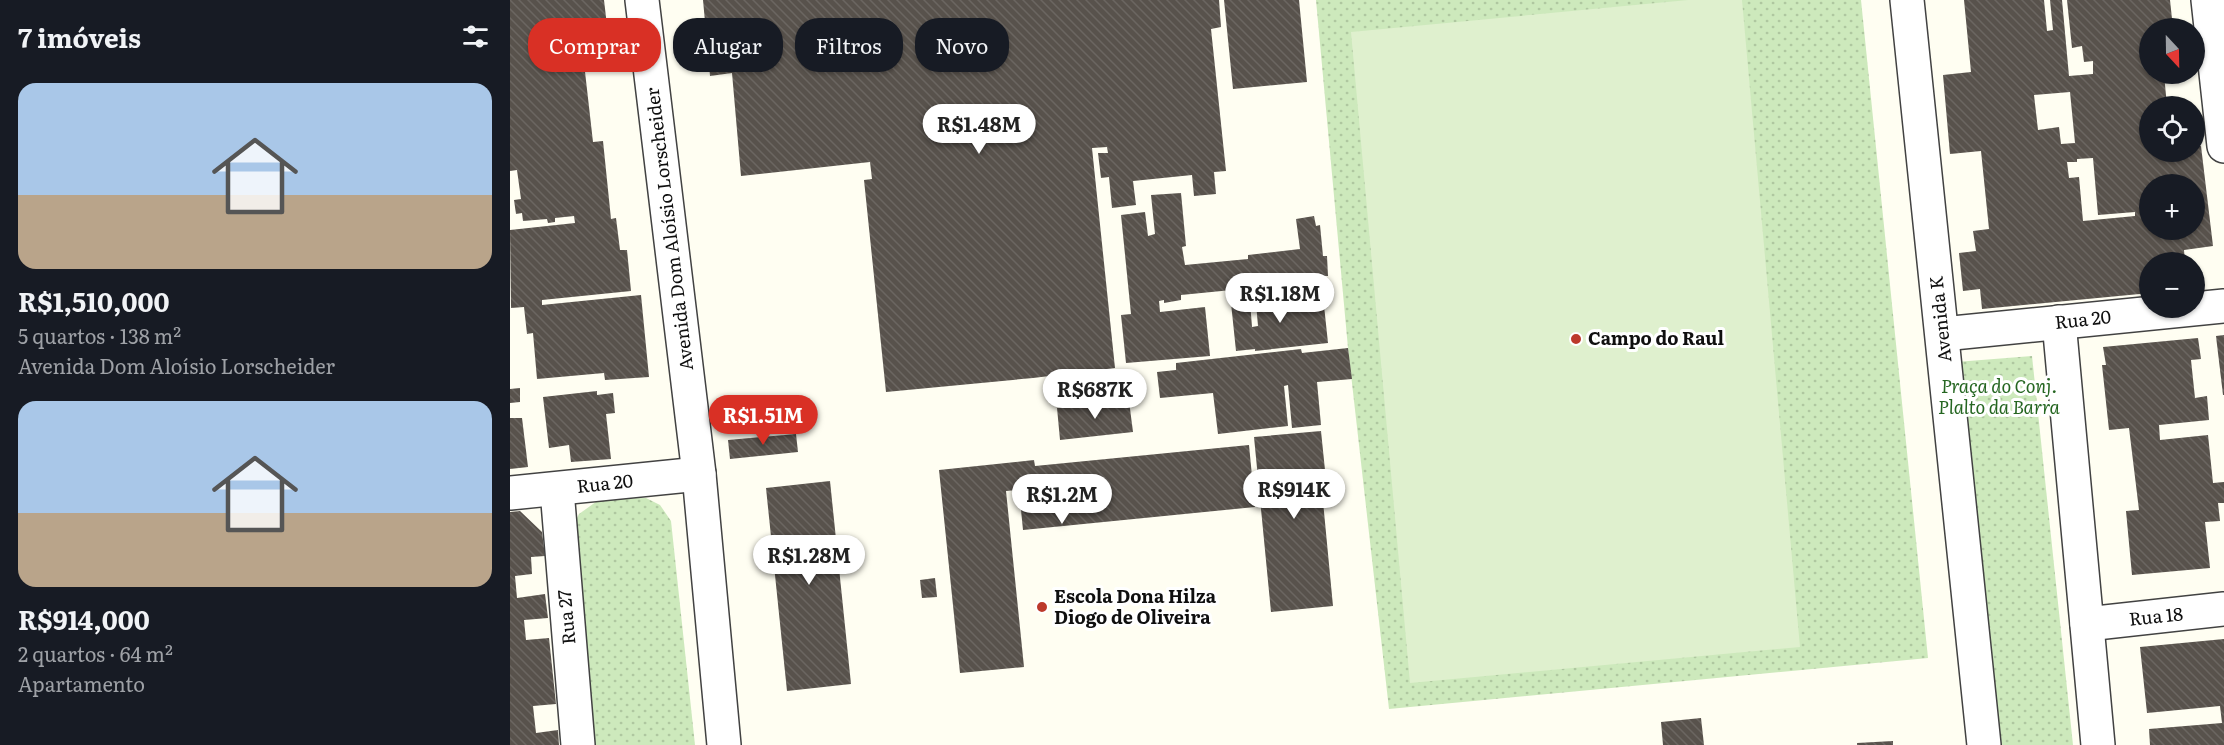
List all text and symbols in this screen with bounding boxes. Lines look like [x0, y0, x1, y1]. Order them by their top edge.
text: 7 imóveis [18, 17, 141, 56]
chip: Comprar [528, 18, 661, 72]
chip: Alugar [673, 18, 783, 72]
chip: Filtros [795, 18, 903, 72]
chip: Novo [915, 18, 1009, 72]
north arrow [2139, 18, 2205, 84]
map controls [2139, 18, 2205, 318]
icon: filters [459, 20, 492, 53]
street label: Avenida Dom Aloísio Lorscheider [638, 85, 699, 372]
button: locate [2139, 96, 2205, 162]
pin: R$1.48M [924, 104, 1034, 155]
text: R$1.48M [937, 108, 1021, 138]
icon: home [201, 122, 309, 230]
button: + [2139, 174, 2205, 240]
button: − [2139, 252, 2205, 318]
pin: R$1.18M [1225, 273, 1335, 324]
street label: Avenida K [1922, 274, 1957, 364]
text: R$1.18M [1239, 277, 1321, 307]
text: R$1,510,000 [18, 281, 170, 320]
street label: Rua 20 [2053, 302, 2112, 335]
text: 5 quartos · 138 m² [18, 320, 181, 350]
place label: Campo do Raul [1588, 324, 1724, 351]
marker: Campo do Raul [1569, 332, 1583, 346]
text: Avenida Dom Aloísio Lorscheider [18, 350, 335, 380]
pin: R$687K [1046, 369, 1144, 420]
park label: Praça do Conj. Plalto da Barra [1938, 372, 2061, 420]
text: R$687K [1057, 373, 1133, 403]
pin: R$1.51M [708, 395, 818, 446]
text: R$1.51M [723, 399, 803, 429]
icon: home [201, 440, 309, 548]
street label: Rua 20 [575, 466, 634, 499]
pin: R$914K [1245, 469, 1343, 520]
text: R$914K [1257, 473, 1331, 503]
pin: R$1.2M [1013, 474, 1111, 525]
text: R$1.2M [1026, 478, 1098, 508]
pin: R$1.28M [754, 535, 864, 586]
text: R$1.28M [767, 539, 851, 569]
place label: Escola Dona Hilza Diogo de Oliveira [1054, 582, 1217, 630]
street label: Rua 27 [550, 589, 581, 646]
text: R$914,000 [18, 599, 150, 638]
street label: Rua 18 [2127, 599, 2184, 632]
marker: Escola Dona Hilza Diogo de Oliveira [1035, 600, 1049, 614]
text: 2 quartos · 64 m² [18, 638, 173, 668]
text: Apartamento [18, 668, 145, 698]

